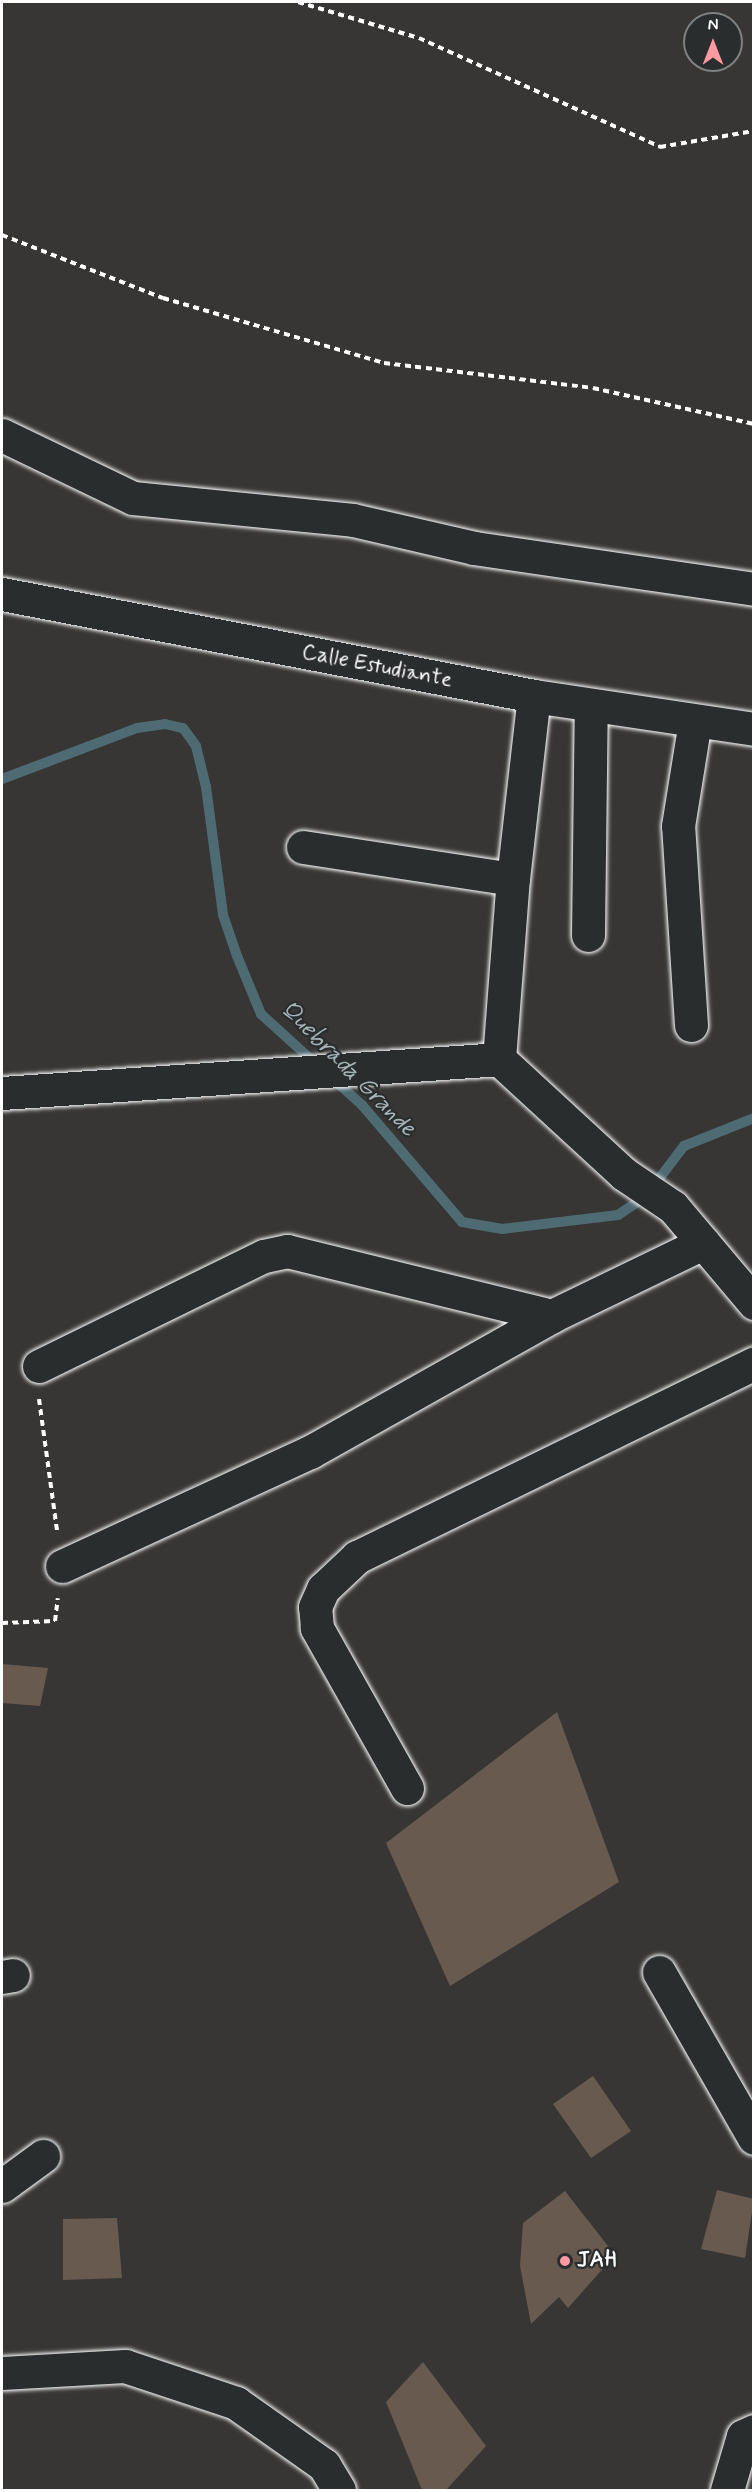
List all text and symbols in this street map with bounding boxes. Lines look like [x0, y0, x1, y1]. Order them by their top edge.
north arrow [683, 12, 743, 72]
text: N [708, 15, 718, 36]
street label: Calle Estudiante [299, 639, 455, 695]
water label: Quebrada Grande [272, 993, 424, 1145]
place label: JAH [577, 2248, 616, 2274]
marker: JAH [558, 2254, 572, 2268]

